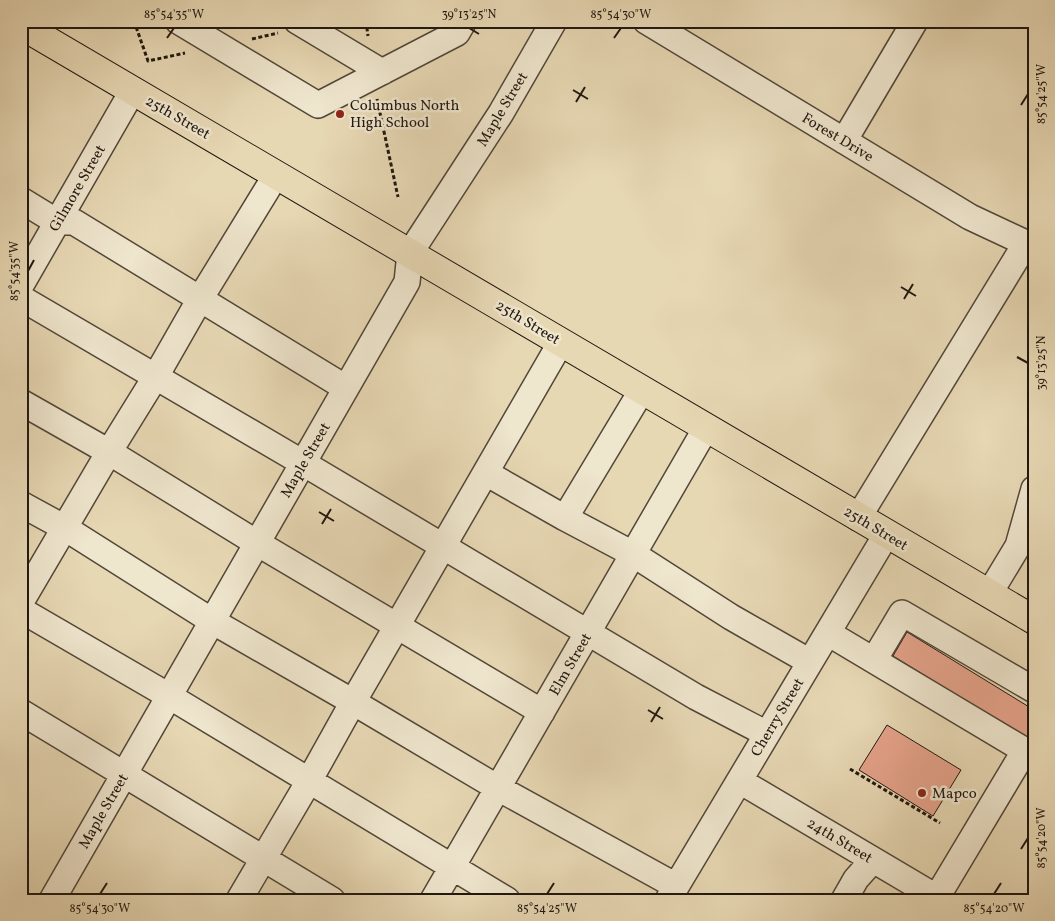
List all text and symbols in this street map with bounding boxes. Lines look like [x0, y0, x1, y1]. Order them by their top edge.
text: 85°54'35"W [144, 7, 204, 23]
text: 39°13'25"N [442, 7, 496, 23]
text: 85°54'30"W [591, 7, 651, 23]
text: 85°54'25"W [1034, 64, 1050, 124]
street label: Maple Street [473, 68, 534, 151]
street label: 25th Street [141, 91, 214, 145]
place label: Columbus North High School [350, 96, 460, 134]
marker: Columbus North High School [334, 108, 346, 120]
street label: Forest Drive [797, 109, 877, 168]
street label: Gilmore Street [45, 142, 112, 236]
text: 85°54'35"W [7, 241, 23, 301]
street label: 25th Street [491, 296, 563, 351]
text: 39°13'25"N [1034, 336, 1050, 390]
street label: Maple Street [276, 419, 336, 502]
street label: 25th Street [839, 502, 911, 557]
street label: Elm Street [545, 630, 598, 700]
street label: Cherry Street [747, 674, 810, 761]
street label: Maple Street [74, 770, 134, 853]
place label: Mapco [932, 784, 977, 805]
marker: Mapco [916, 787, 928, 799]
text: 85°54'20"W [1034, 807, 1050, 869]
street label: 24th Street [802, 813, 876, 869]
text: 85°54'30"W [70, 901, 130, 917]
text: 85°54'25"W [517, 901, 577, 917]
text: 85°54'20"W [963, 901, 1025, 917]

